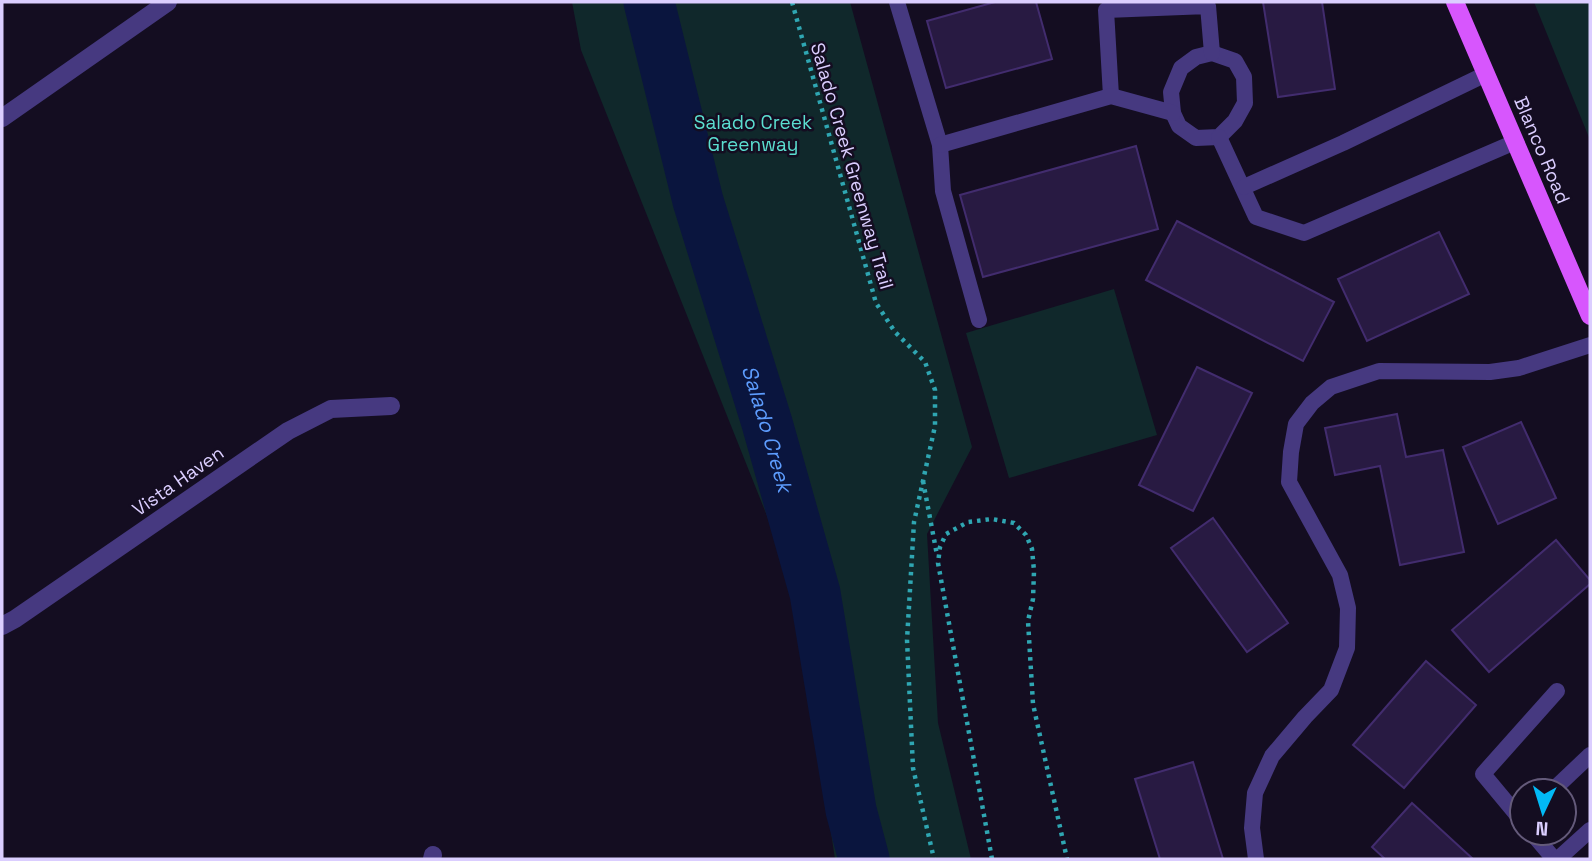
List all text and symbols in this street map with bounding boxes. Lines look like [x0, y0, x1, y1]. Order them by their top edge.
street label: Salado Creek Greenway Trail [805, 40, 899, 292]
street label: Blanco Road [1508, 92, 1576, 208]
park label: Salado Creek Greenway [694, 110, 812, 157]
water label: Salado Creek [736, 362, 800, 498]
street label: Vista Haven [127, 440, 229, 522]
north arrow [1508, 777, 1578, 847]
text: N [1535, 816, 1549, 841]

